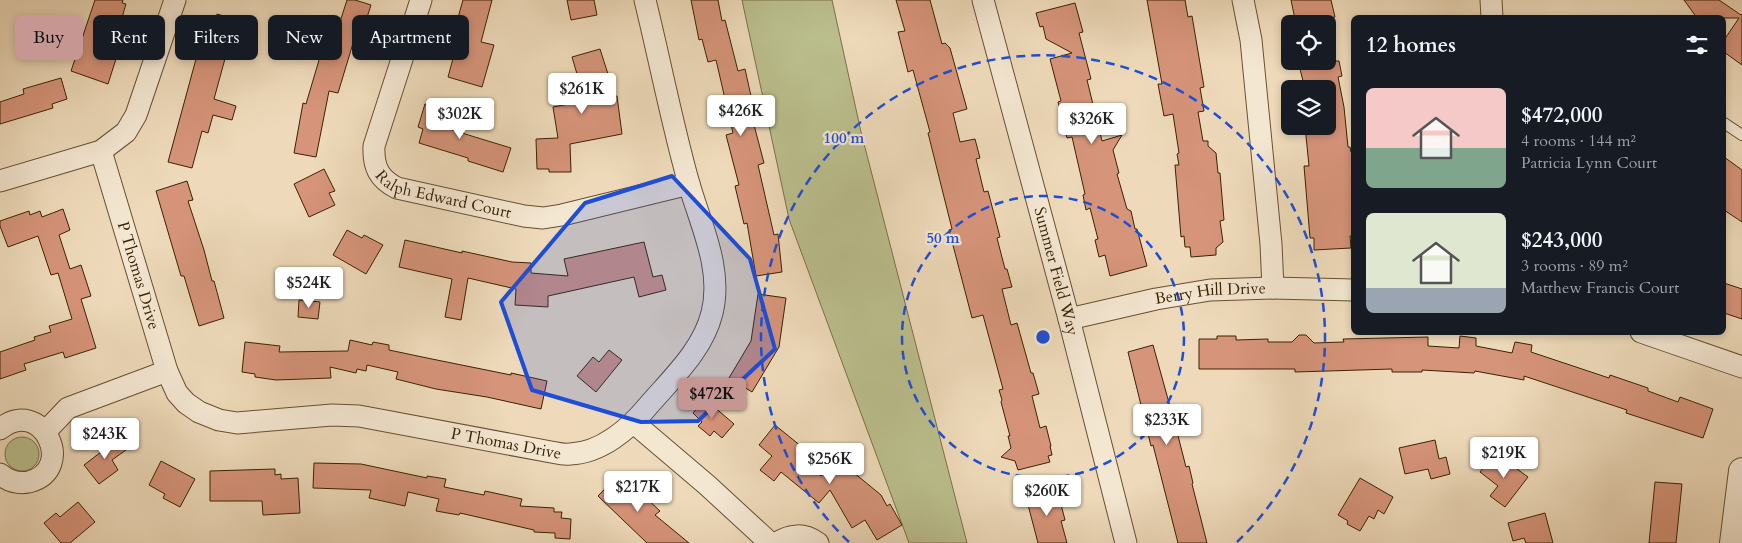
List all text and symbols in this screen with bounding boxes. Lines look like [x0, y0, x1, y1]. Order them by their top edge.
chip: Buy [15, 15, 83, 60]
chip: Rent [93, 15, 165, 60]
chip: Filters [175, 15, 258, 60]
chip: New [268, 15, 342, 60]
chip: Apartment [352, 15, 469, 60]
map controls [1281, 15, 1336, 135]
button: locate [1281, 15, 1336, 70]
text: 12 homes [1366, 31, 1456, 60]
icon: filters [1683, 31, 1711, 59]
pin: $261K [547, 72, 617, 115]
text: $261K [559, 78, 605, 100]
button: layers [1281, 80, 1336, 135]
pin: $426K [706, 94, 776, 137]
pin: $302K [425, 98, 495, 140]
text: $426K [718, 100, 764, 122]
text: $472,000 [1521, 101, 1602, 130]
pin: $326K [1057, 102, 1127, 145]
text: $302K [437, 103, 483, 125]
text: $326K [1069, 108, 1115, 130]
icon: home [1406, 108, 1466, 168]
text: 100 m [824, 128, 865, 148]
text: 4 rooms · 144 m² [1521, 130, 1636, 152]
text: Patricia Lynn Court [1521, 152, 1657, 174]
street label: Ralph Edward Court [370, 166, 513, 224]
street label: Summer Field Way [1028, 205, 1084, 338]
street label: P Thomas Drive [112, 219, 165, 332]
text: $243,000 [1521, 226, 1602, 255]
text: 50 m [926, 228, 960, 248]
icon: home [1406, 233, 1466, 293]
text: 3 rooms · 89 m² [1521, 255, 1628, 277]
pin: $524K [274, 266, 344, 309]
text: $524K [286, 272, 332, 294]
street label: Berry Hill Drive [1153, 277, 1266, 310]
text: Matthew Francis Court [1521, 277, 1679, 299]
centre of rings [1034, 328, 1052, 346]
pin: $472K [677, 378, 747, 420]
text: $472K [689, 383, 735, 405]
pin: $233K [1132, 404, 1202, 446]
text: $233K [1144, 409, 1190, 431]
pin: $243K [70, 418, 140, 460]
street label: P Thomas Drive [449, 422, 563, 465]
text: $243K [82, 423, 128, 445]
pin: $219K [1469, 436, 1539, 479]
pin: $256K [795, 442, 865, 485]
text: $219K [1481, 442, 1527, 464]
text: $256K [807, 448, 853, 470]
pin: $217K [603, 470, 673, 513]
pin: $260K [1012, 474, 1082, 517]
text: $217K [615, 476, 661, 498]
text: $260K [1024, 480, 1070, 502]

